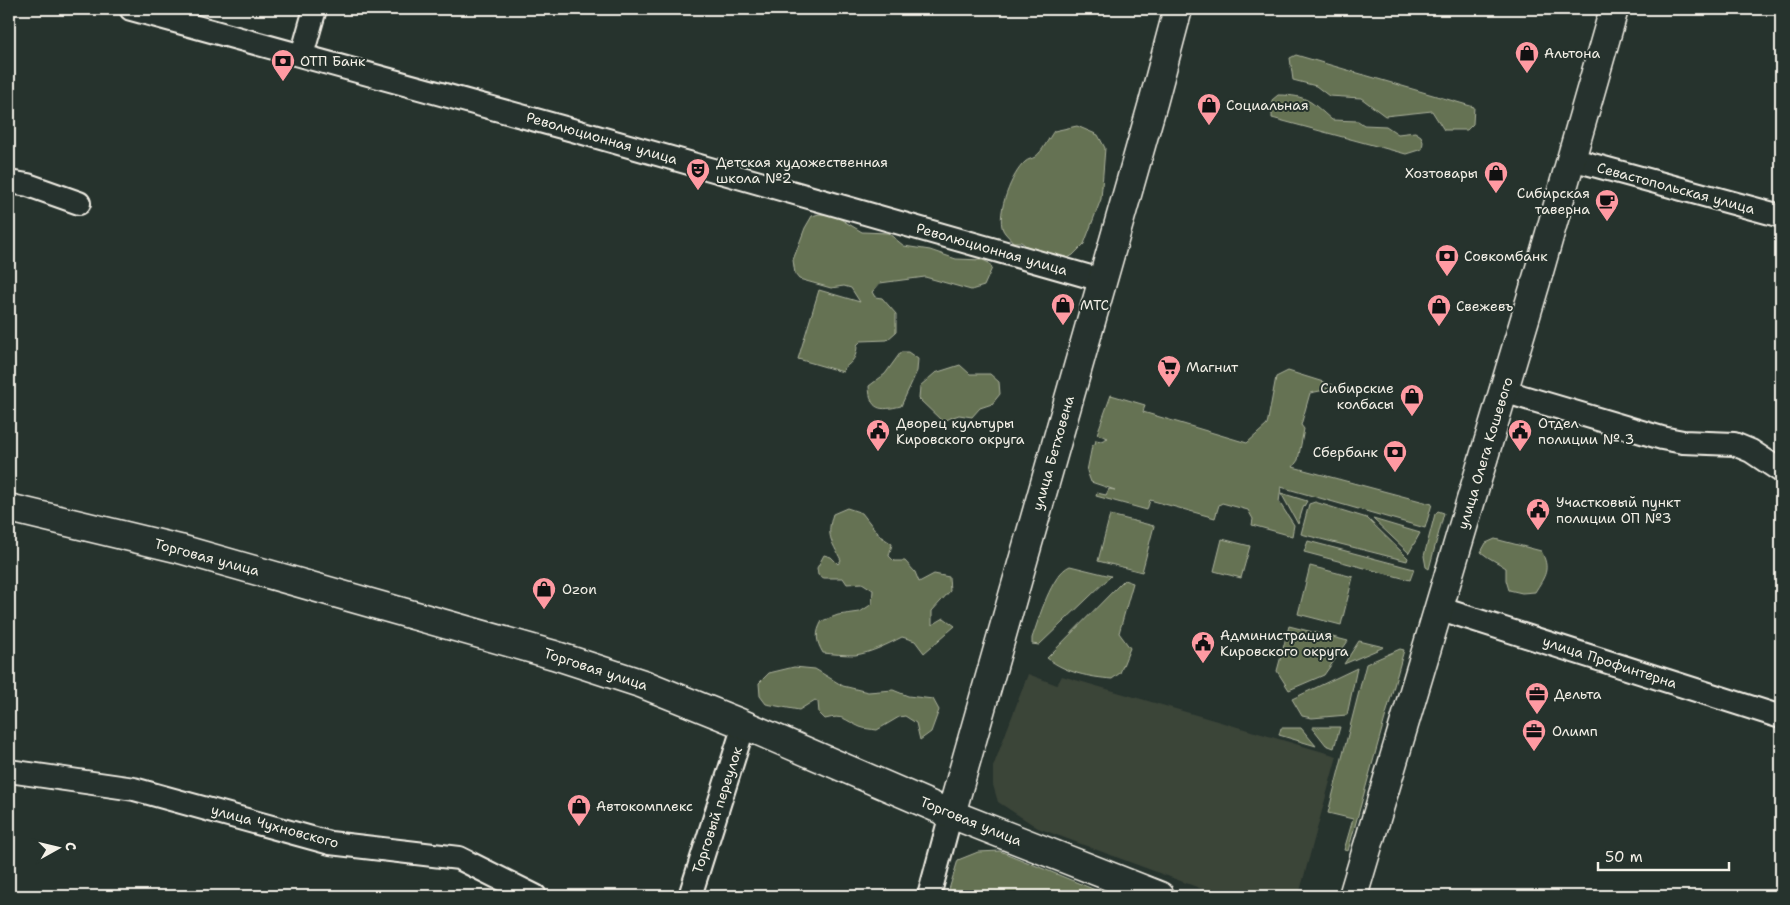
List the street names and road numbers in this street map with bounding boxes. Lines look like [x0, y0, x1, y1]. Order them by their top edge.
street label: Революционная улица [524, 108, 680, 168]
street label: Севастопольская улица [1595, 158, 1757, 218]
street label: Революционная улица [914, 219, 1070, 279]
street label: улица Олега Кошевого [1453, 375, 1517, 531]
street label: улица Бетховена [1028, 393, 1078, 513]
street label: Торговая улица [152, 534, 262, 580]
street label: улица Профинтерна [1541, 632, 1680, 692]
street label: Торговая улица [542, 644, 651, 694]
street label: Торговый переулок [688, 744, 746, 876]
street label: Торговая улица [917, 792, 1025, 850]
street label: улица Чухновского [209, 800, 341, 852]

